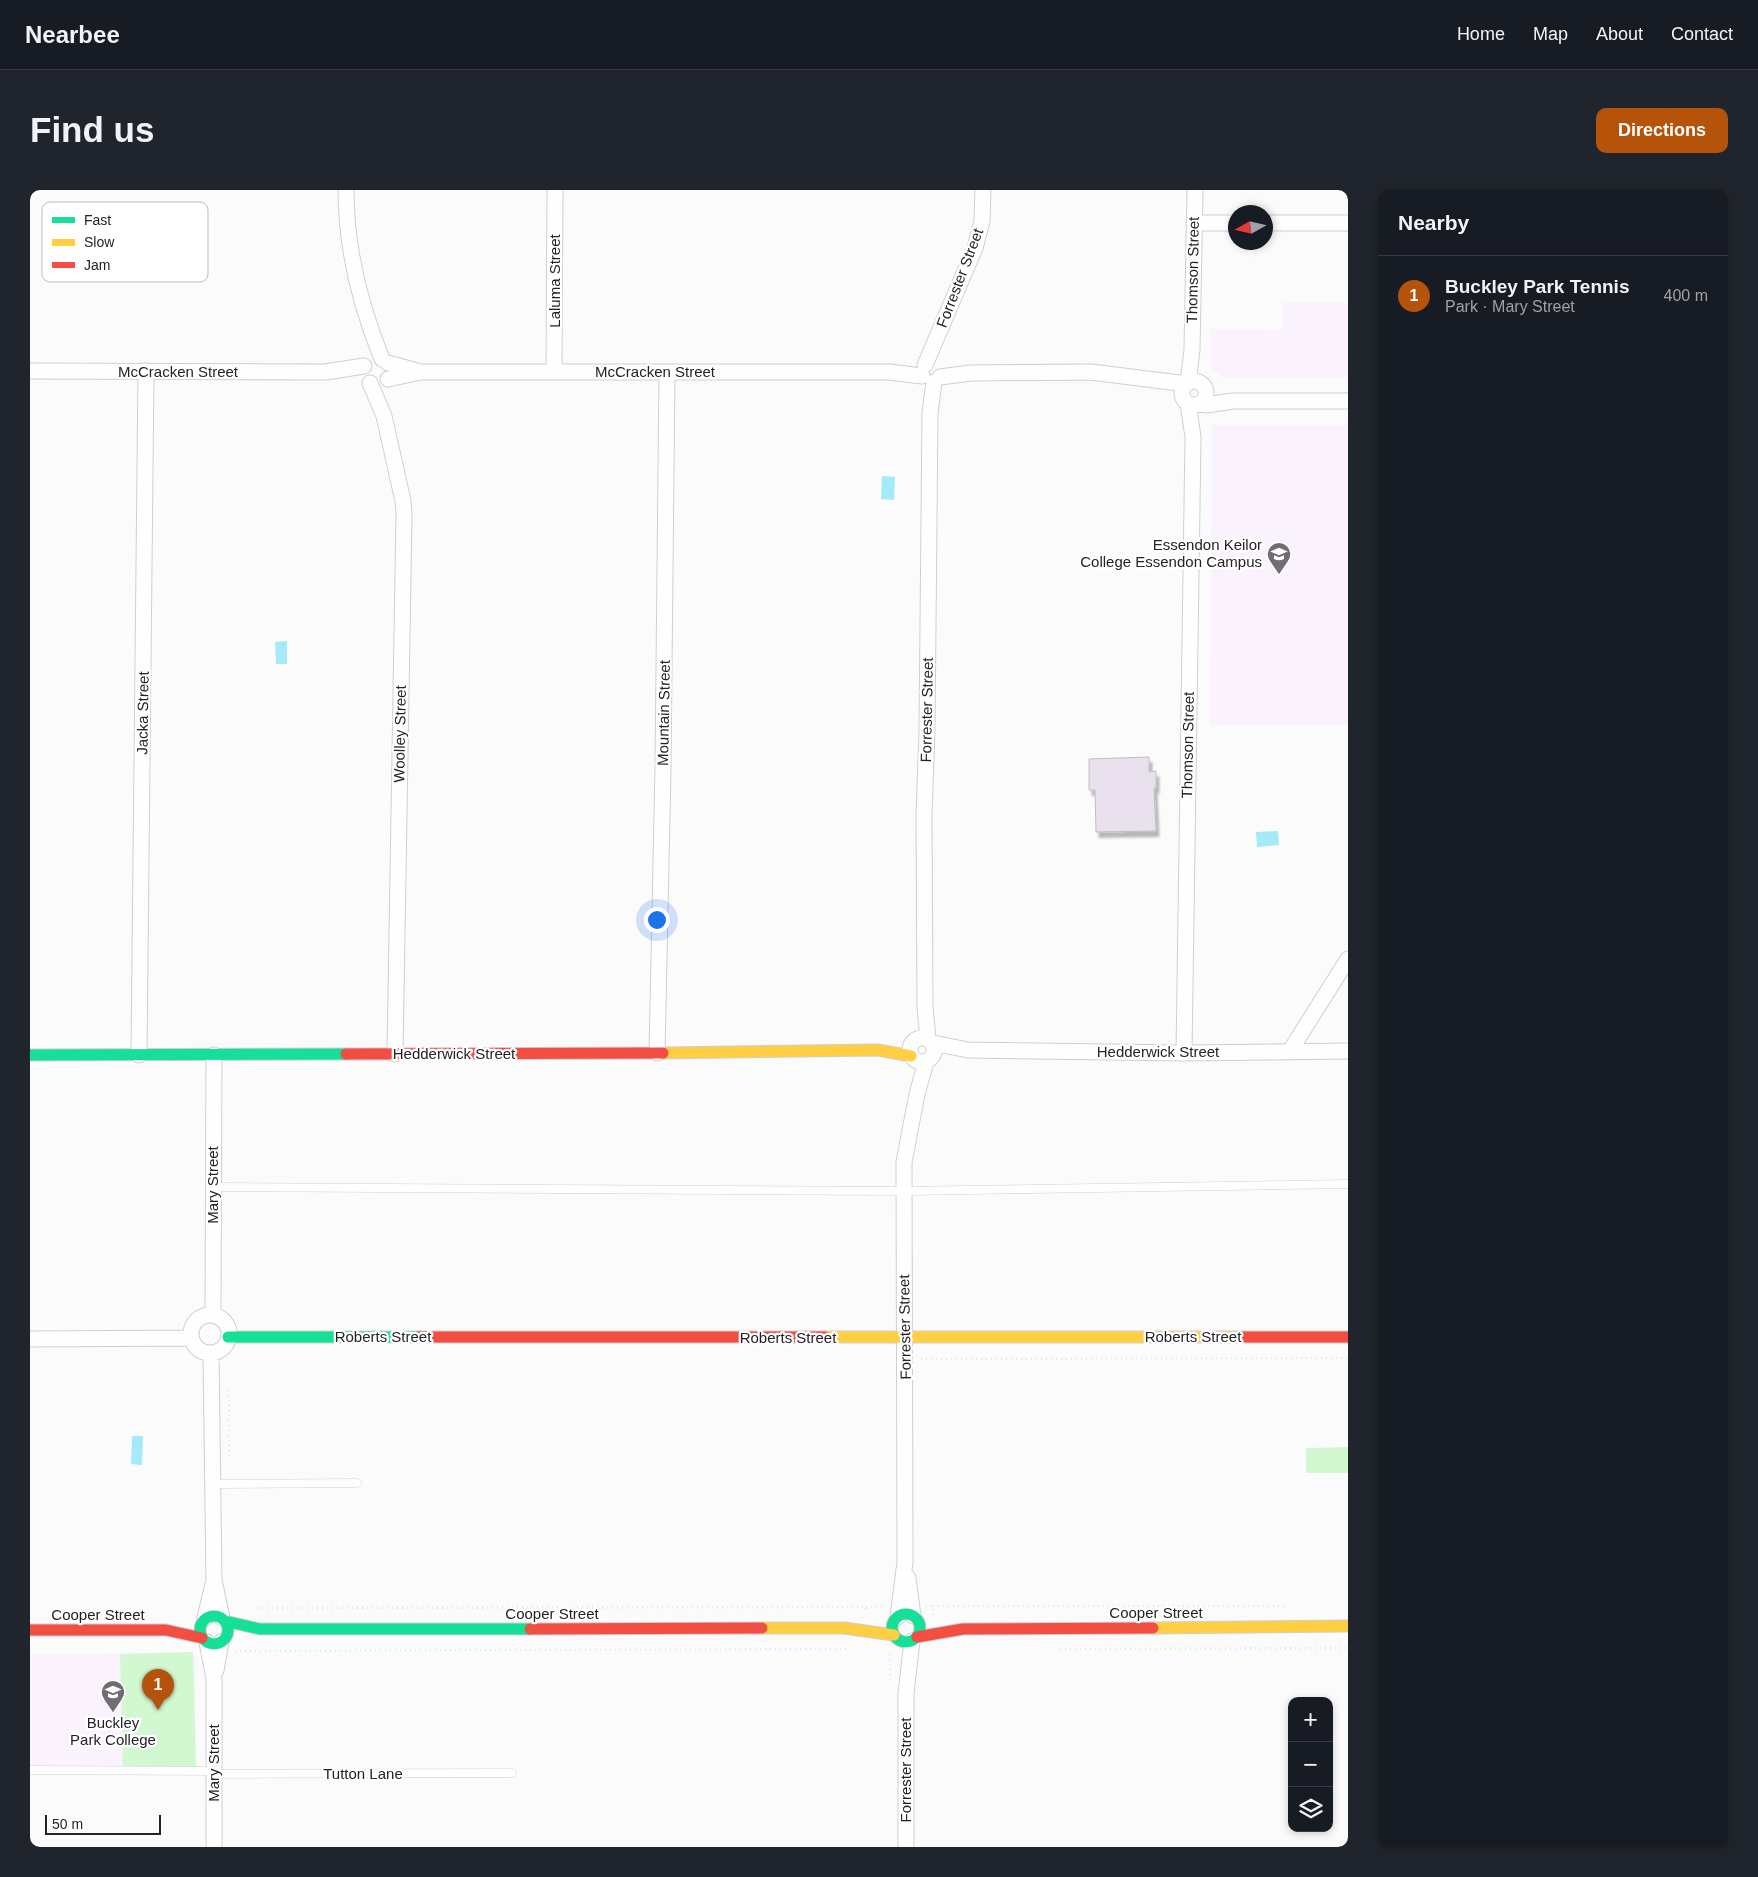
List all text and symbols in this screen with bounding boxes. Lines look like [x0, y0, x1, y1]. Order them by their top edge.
text: Nearbee [25, 21, 120, 48]
text: Home [1457, 24, 1505, 44]
text: Map [1533, 24, 1568, 44]
text: About [1596, 24, 1643, 44]
text: Contact [1671, 24, 1733, 44]
button: Directions [1596, 108, 1728, 153]
text: Find us [30, 110, 154, 149]
legend [42, 202, 208, 282]
north arrow [1228, 205, 1273, 250]
text: Nearby [1398, 211, 1469, 234]
text: Fast [84, 212, 111, 228]
street label: Thomson Street [1183, 216, 1202, 323]
street label: Forrester Street [933, 225, 987, 330]
street label: Laluma Street [546, 233, 563, 328]
text: Slow [84, 234, 115, 250]
text: Jam [84, 257, 110, 273]
text: Buckley Park Tennis [1445, 276, 1629, 297]
text: 1 [1410, 287, 1418, 304]
text: 400 m [1664, 287, 1708, 304]
text: Park · Mary Street [1445, 298, 1575, 315]
street label: McCracken Street [118, 363, 239, 380]
street label: McCracken Street [595, 363, 716, 380]
place label: Essendon Keilor College Essendon Campus [1080, 536, 1262, 570]
school or university icon: Essendon Keilor College Essendon Campus [1266, 541, 1292, 575]
street label: Forrester Street [917, 657, 936, 763]
street label: Mountain Street [654, 659, 673, 766]
street label: Jacka Street [133, 670, 152, 755]
street label: Woolley Street [390, 684, 409, 783]
street label: Thomson Street [1178, 691, 1197, 798]
your location [644, 907, 670, 933]
street label: Hedderwick Street [1097, 1043, 1220, 1060]
street label: Hedderwick Street [393, 1045, 516, 1062]
street label: Mary Street [204, 1145, 221, 1224]
street label: Forrester Street [895, 1274, 914, 1380]
street label: Roberts Street [335, 1328, 432, 1345]
street label: Roberts Street [1145, 1328, 1242, 1345]
street label: Roberts Street [740, 1329, 837, 1346]
street label: Cooper Street [1109, 1604, 1204, 1621]
street label: Cooper Street [505, 1605, 600, 1622]
street label: Cooper Street [51, 1606, 146, 1623]
pin: 1 [142, 1669, 174, 1710]
school or university icon: Buckley Park College [100, 1679, 126, 1713]
map controls [1288, 1697, 1333, 1832]
button: + [1288, 1697, 1333, 1742]
place label: Buckley Park College [70, 1714, 156, 1748]
street label: Forrester Street [897, 1717, 914, 1823]
street label: Mary Street [205, 1723, 222, 1802]
button: − [1288, 1742, 1333, 1787]
street label: Tutton Lane [323, 1765, 403, 1782]
button: layers [1288, 1787, 1333, 1832]
scale bar [45, 1812, 161, 1835]
text: 50 m [52, 1816, 83, 1832]

